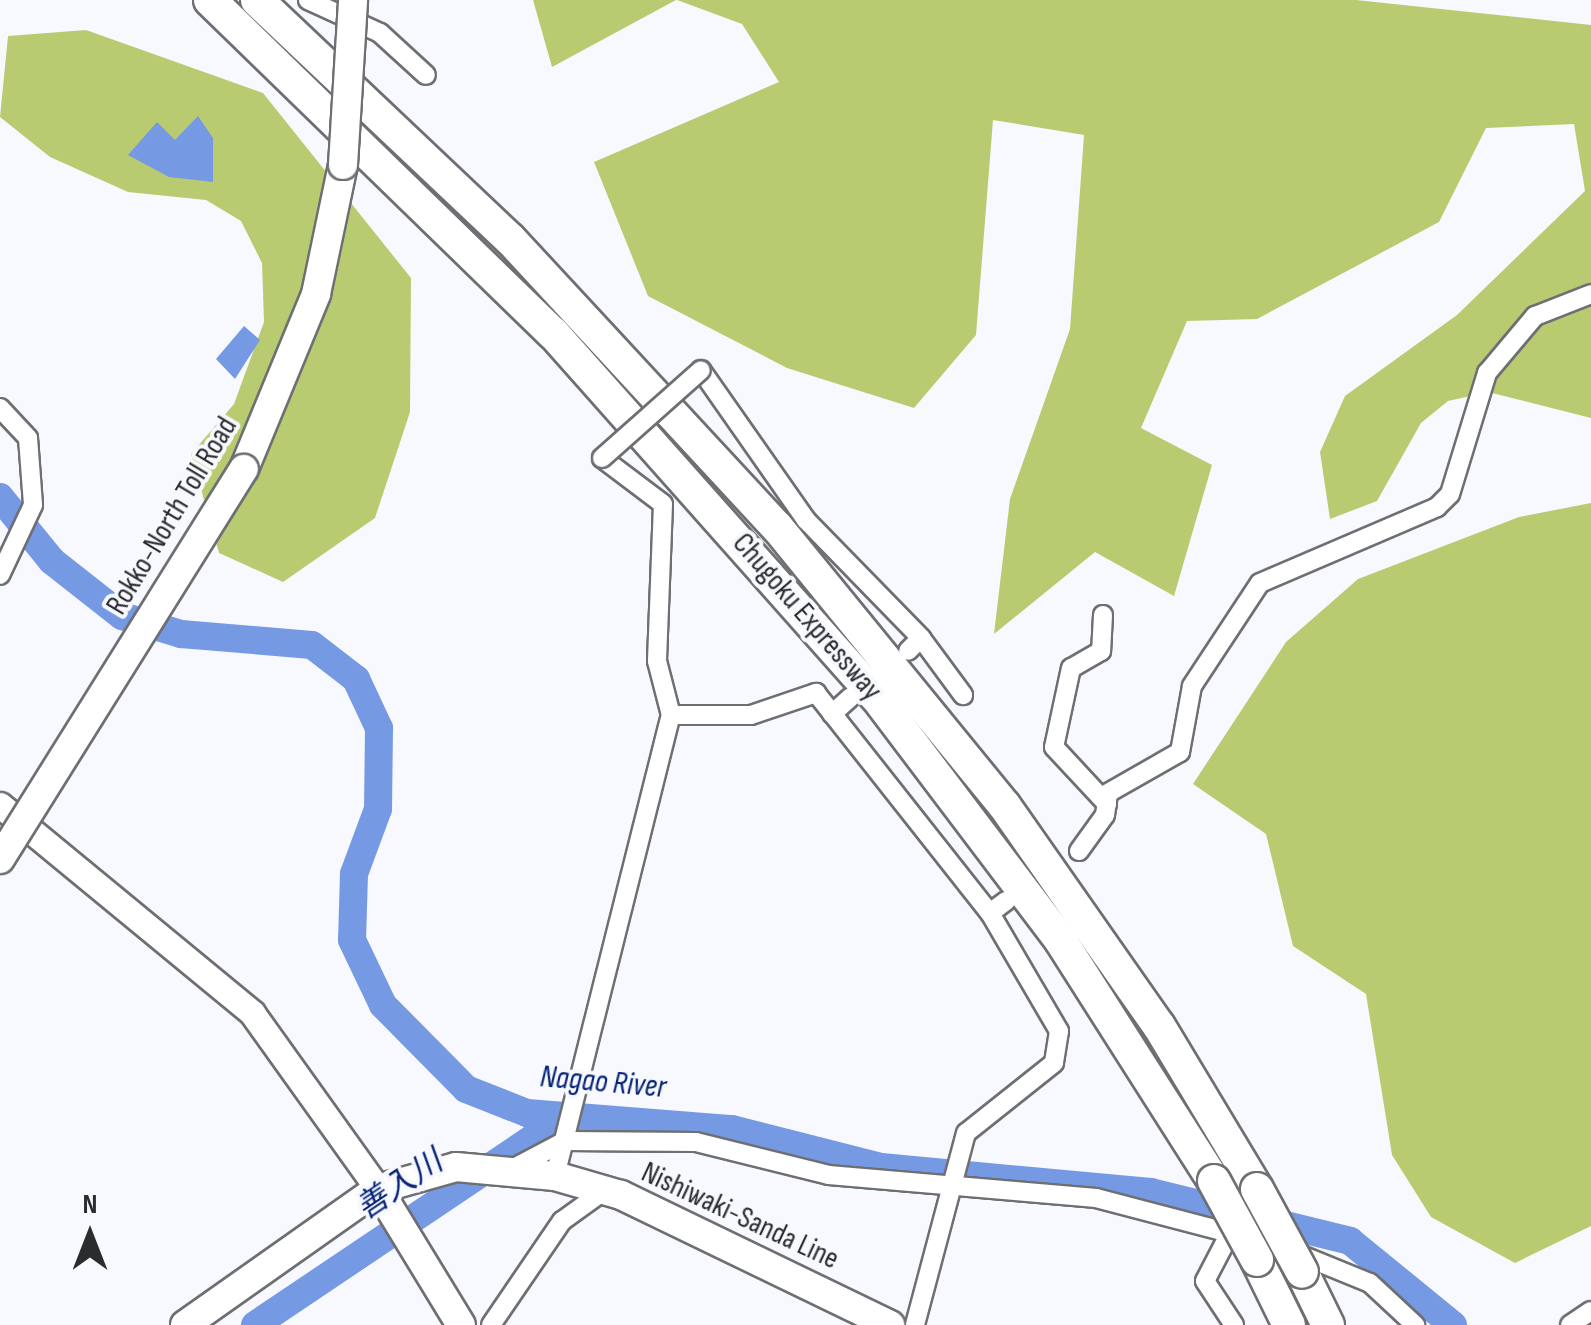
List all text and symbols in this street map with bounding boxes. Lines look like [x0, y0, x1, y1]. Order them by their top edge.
street label: Rokko-North Toll Road [99, 411, 245, 621]
street label: Chugoku Expressway [725, 526, 889, 708]
water label: Nagao River [538, 1058, 668, 1108]
water label: 善入川 [349, 1143, 451, 1229]
street label: Nishiwaki-Sanda Line [636, 1155, 844, 1277]
north arrow [40, 1185, 140, 1285]
text: N [83, 1188, 97, 1221]

